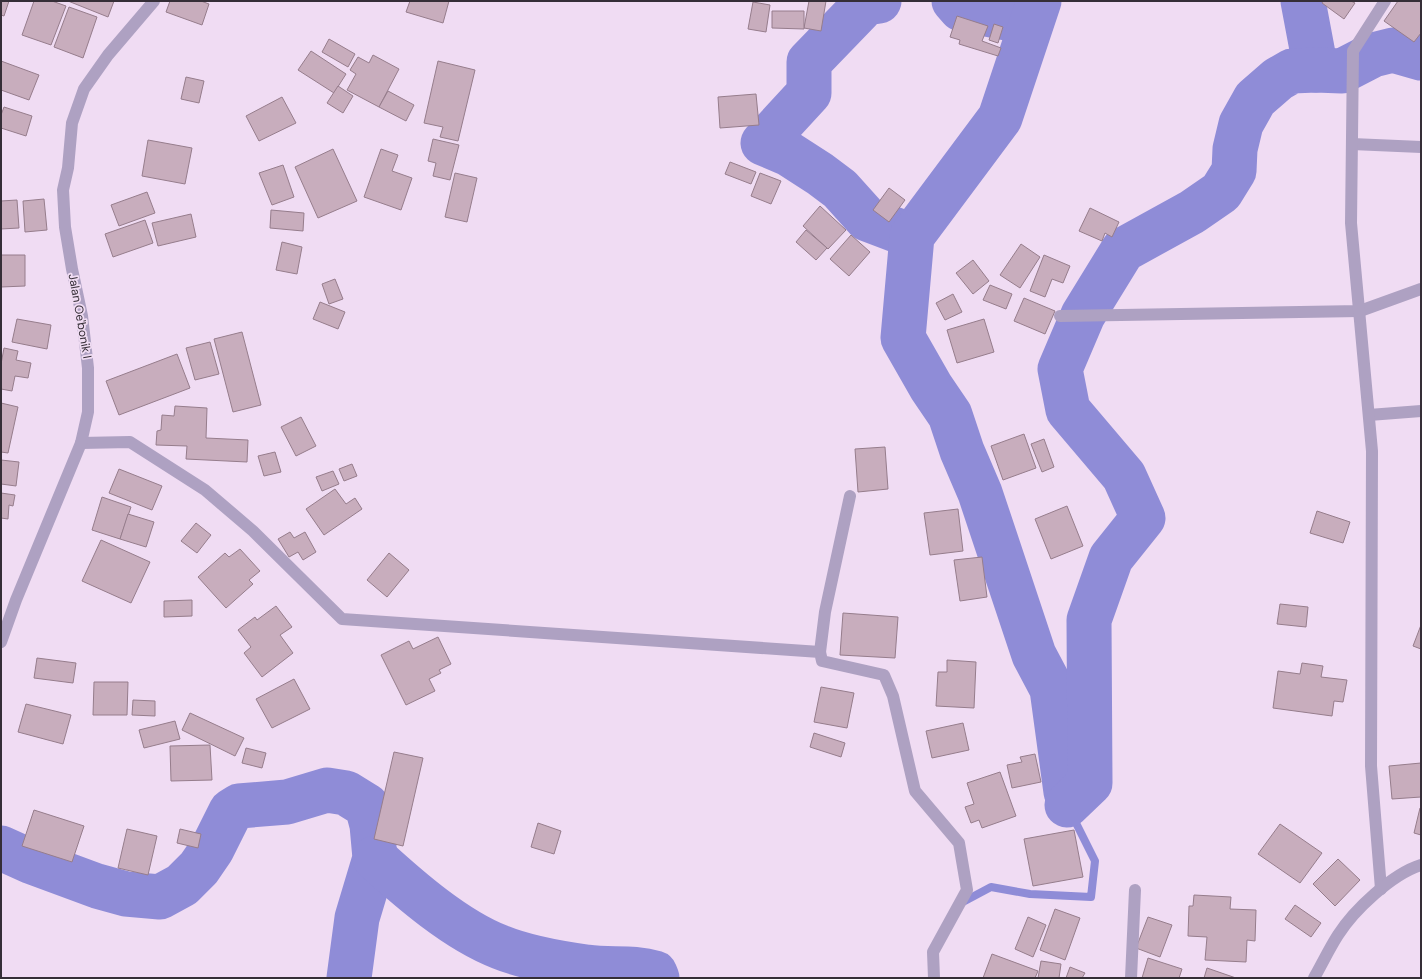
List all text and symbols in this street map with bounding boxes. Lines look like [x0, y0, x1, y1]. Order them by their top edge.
street label: Jalan Oe'bonik I [65, 272, 95, 360]

